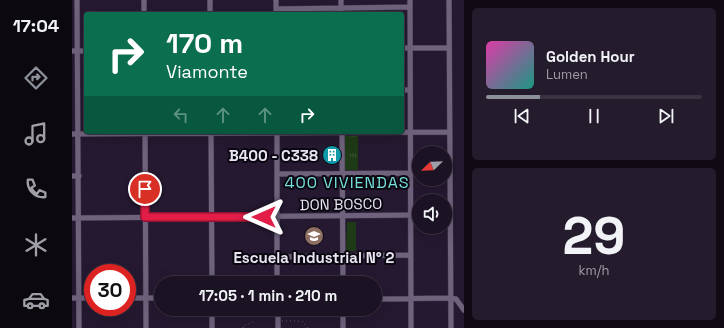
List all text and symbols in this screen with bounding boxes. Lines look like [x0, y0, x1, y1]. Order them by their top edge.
text: 17:04 [13, 14, 59, 37]
text: 170 m [166, 25, 243, 61]
icon: right [100, 28, 152, 80]
text: Golden Hour [546, 47, 635, 66]
text: Viamonte [166, 60, 248, 83]
icon: directions [22, 64, 50, 92]
text: Lumen [546, 66, 588, 83]
icon: left [170, 104, 192, 126]
icon: ahead [212, 104, 234, 126]
icon: ahead [254, 104, 276, 126]
icon: right [296, 104, 318, 126]
icon: previous [511, 105, 533, 127]
icon: pause [583, 105, 605, 127]
icon: next [655, 105, 677, 127]
icon: music [22, 120, 50, 148]
building icon: B400 - C338 [321, 144, 343, 166]
place label: B400 - C338 [229, 146, 318, 165]
north arrow [412, 146, 452, 186]
map controls [412, 146, 452, 234]
pin [128, 172, 162, 206]
district label: 400 VIVIENDAS [285, 172, 409, 193]
icon: phone [22, 175, 50, 203]
icon: arrive [134, 178, 156, 200]
street label: DON BOSCO [300, 194, 382, 214]
button: sound [412, 194, 452, 234]
position arrow [243, 196, 285, 238]
text: 29 [563, 203, 625, 269]
school or university icon: Escuela Industrial N° 2 [303, 225, 325, 247]
icon: climate [22, 231, 50, 259]
place label: Escuela Industrial N° 2 [234, 248, 395, 267]
text: km/h [579, 262, 609, 279]
speed limit sign: 30 [84, 264, 136, 316]
icon: car [22, 286, 50, 314]
text: 17:05 · 1 min · 210 m [199, 286, 337, 305]

